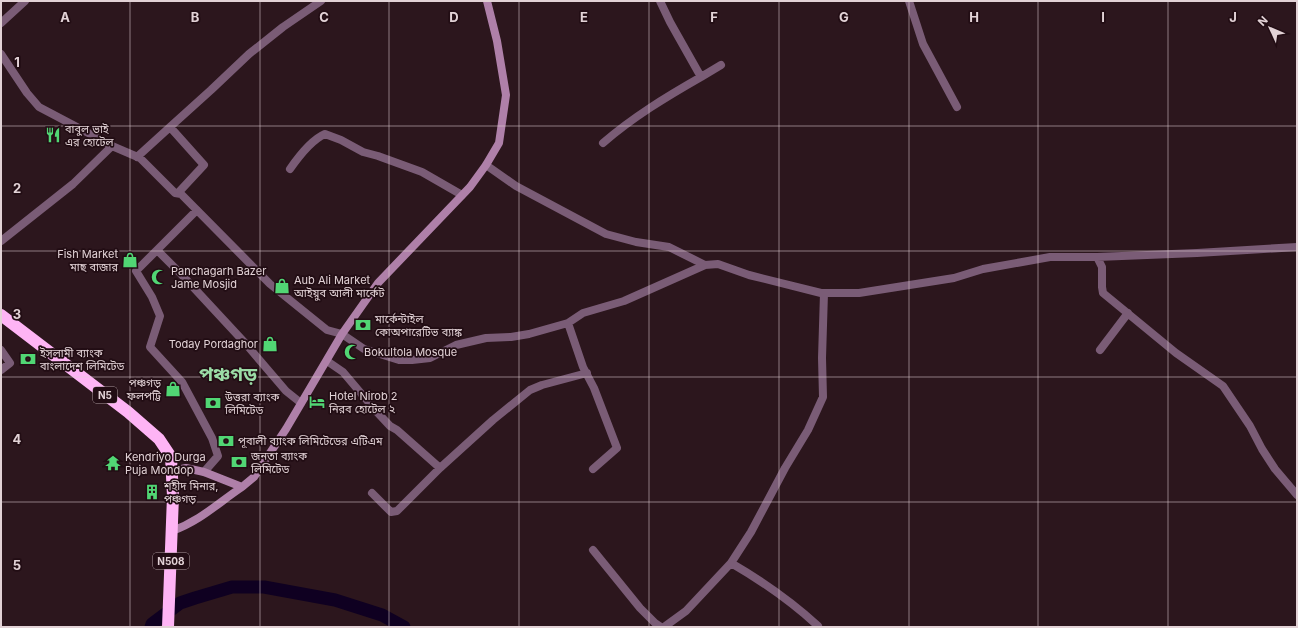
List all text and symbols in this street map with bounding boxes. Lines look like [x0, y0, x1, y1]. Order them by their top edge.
north arrow [1250, 8, 1290, 48]
text: A [60, 9, 70, 25]
text: B [191, 9, 200, 25]
text: C [319, 9, 329, 25]
text: D [449, 9, 459, 25]
text: E [580, 9, 588, 25]
text: F [710, 9, 718, 25]
text: G [839, 9, 849, 25]
text: H [969, 9, 979, 25]
text: I [1101, 9, 1105, 25]
text: J [1229, 9, 1237, 25]
text: N [1255, 13, 1271, 29]
text: 1 [14, 54, 20, 70]
place label: বাবুল ভাই এর হোটেল [64, 122, 114, 149]
restaurant icon: বাবুল ভাই এর হোটেল [44, 126, 62, 144]
text: 2 [13, 180, 21, 196]
place label: Fish Market মাছ বাজার [57, 247, 118, 274]
shop icon: Fish Market মাছ বাজার [121, 251, 139, 269]
place label: Panchagarh Bazer Jame Mosjid [171, 264, 266, 291]
mosque icon: Panchagarh Bazer Jame Mosjid [150, 268, 168, 286]
place label: Aub Ali Market আইয়ুব আলী মার্কেট [293, 273, 385, 301]
shop icon: Aub Ali Market আইয়ুব আলী মার্কেট [273, 277, 291, 295]
text: 3 [13, 306, 21, 322]
place label: মার্কেন্টাইল কোঅপারেটিভ ব্যাঙ্ক [374, 312, 462, 339]
bank icon: মার্কেন্টাইল কোঅপারেটিভ ব্যাঙ্ক [354, 316, 372, 334]
shop icon: Today Pordaghor [261, 335, 279, 353]
place label: Today Pordaghor [169, 337, 258, 351]
mosque icon: Bokultola Mosque [343, 343, 361, 361]
place label: Bokultola Mosque [364, 345, 457, 359]
place label: ইসলামী ব্যাংক বাংলাদেশ লিমিটেড [39, 346, 125, 373]
bank icon: ইসলামী ব্যাংক বাংলাদেশ লিমিটেড [19, 350, 37, 368]
district label: পঞ্চগড় [199, 363, 257, 386]
place label: পঞ্চগড় ফলপট্টি [126, 376, 162, 403]
shop icon: পঞ্চগড় ফলপট্টি [164, 380, 182, 398]
road number: N5 [93, 387, 117, 403]
place label: Hotel Nirob 2 নিরব হোটেল ২ [328, 389, 397, 416]
place label: উত্তরা ব্যাংক লিমিটেড [224, 390, 279, 417]
hotel icon: Hotel Nirob 2 নিরব হোটেল ২ [308, 393, 326, 411]
bank icon: উত্তরা ব্যাংক লিমিটেড [204, 394, 222, 412]
text: 4 [13, 431, 22, 447]
bank icon: পূবালী ব্যাংক লিমিটেডের এটিএম [217, 432, 235, 450]
place label: পূবালী ব্যাংক লিমিটেডের এটিএম [238, 434, 383, 448]
place label: জনতা ব্যাংক লিমিটেড [250, 449, 307, 476]
place label: Kendriyo Durga Puja Mondop [125, 450, 206, 477]
bank icon: জনতা ব্যাংক লিমিটেড [230, 453, 248, 471]
temple icon: Kendriyo Durga Puja Mondop [104, 454, 122, 472]
place label: শহীদ মিনার, পঞ্চগড় [163, 479, 218, 506]
building icon: শহীদ মিনার, পঞ্চগড় [143, 483, 161, 501]
road number: N508 [153, 553, 189, 569]
text: 5 [13, 557, 21, 573]

